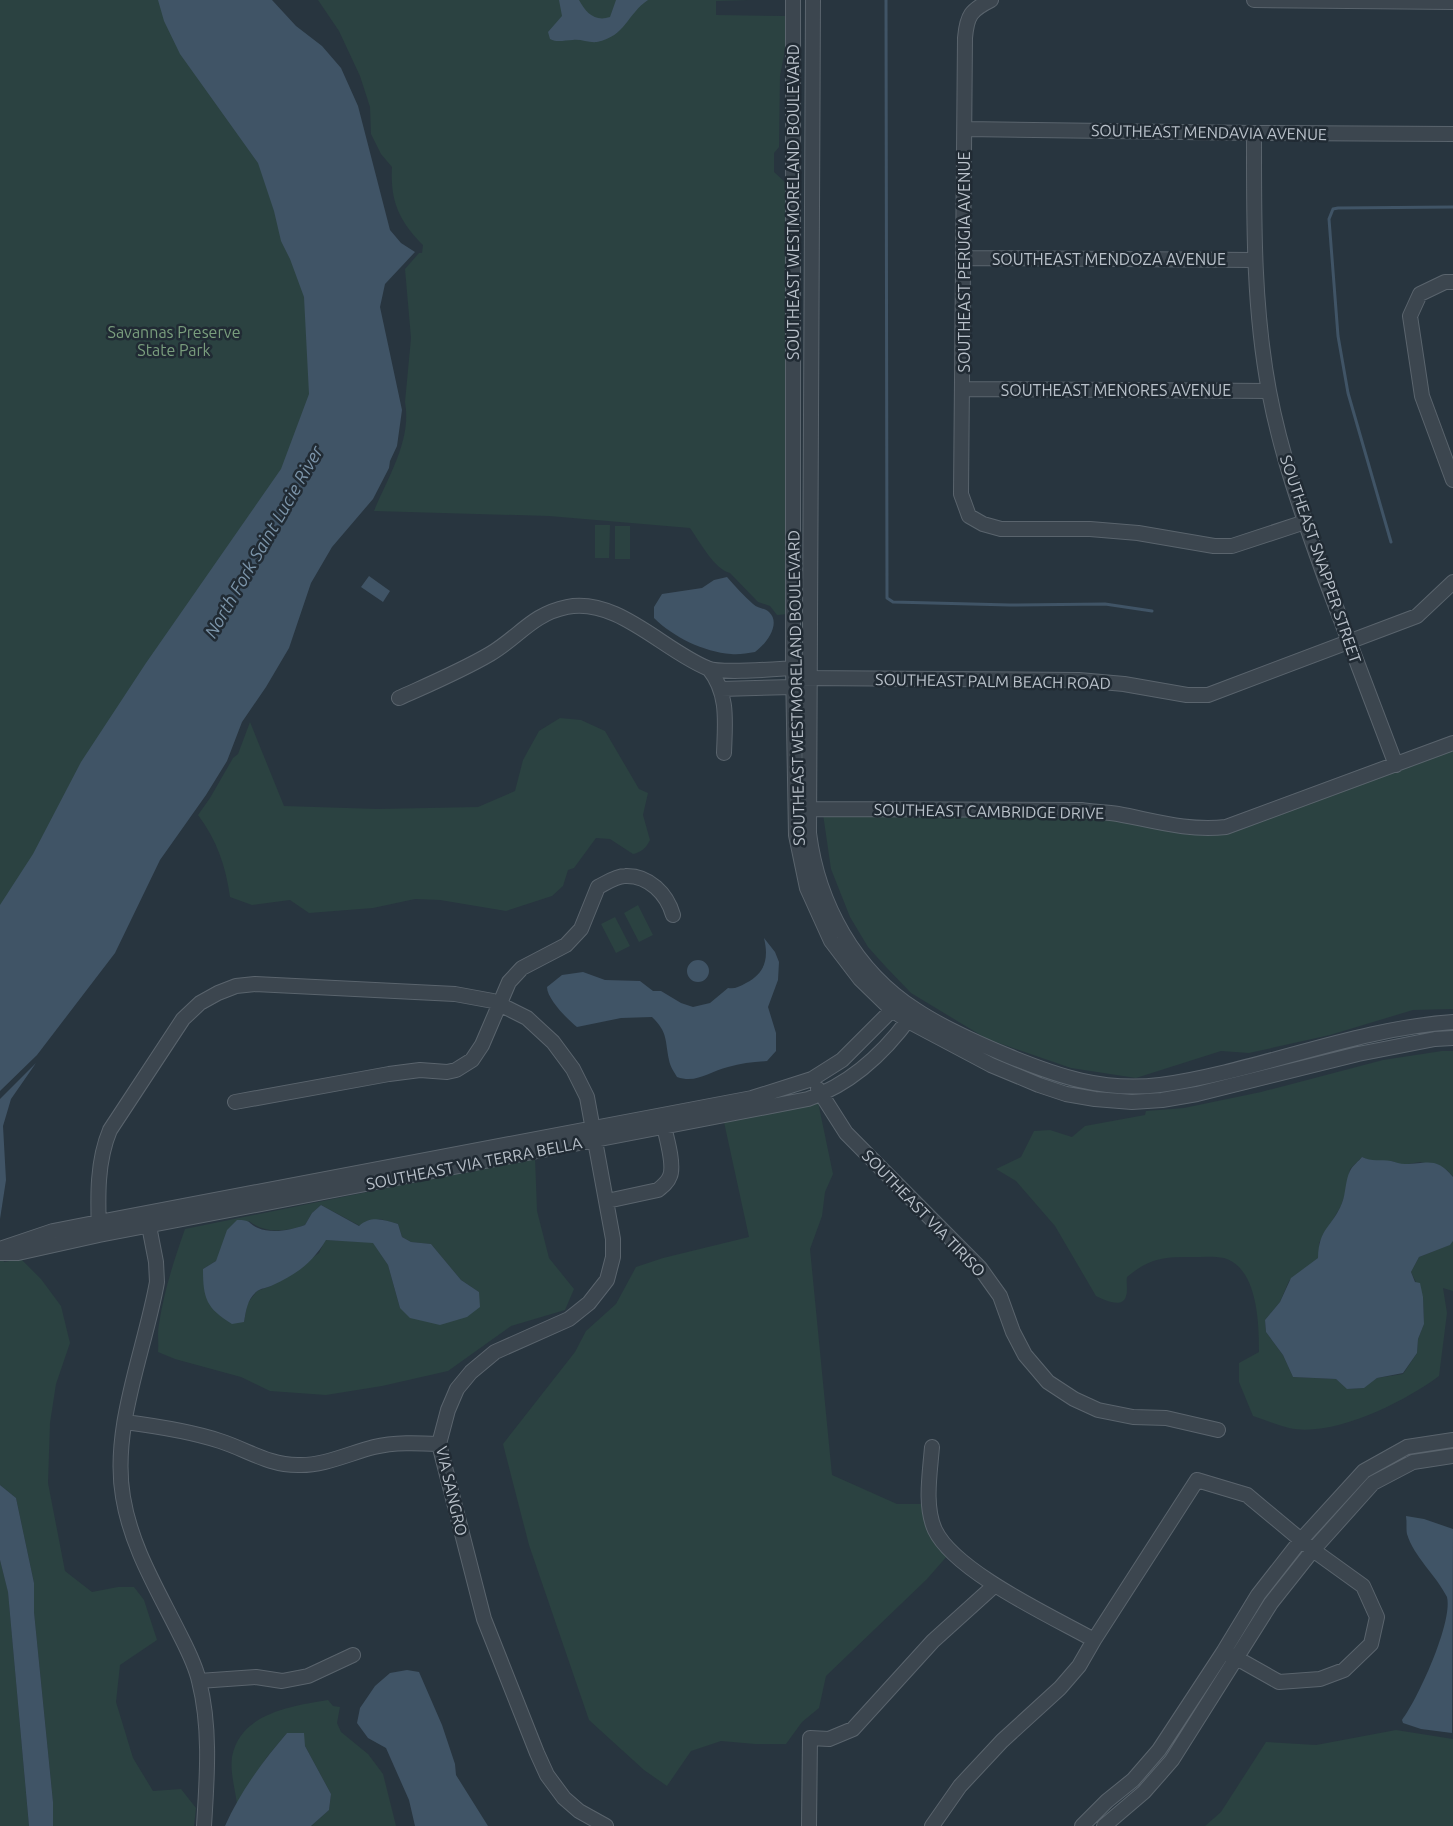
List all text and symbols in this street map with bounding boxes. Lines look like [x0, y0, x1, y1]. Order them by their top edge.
street label: SOUTHEAST WESTMORELAND BOULEVARD [784, 44, 802, 360]
street label: SOUTHEAST MENDAVIA AVENUE [1091, 121, 1327, 143]
street label: SOUTHEAST PERUGIA AVENUE [955, 152, 973, 372]
street label: SOUTHEAST MENDOZA AVENUE [992, 250, 1226, 268]
park label: Savannas Preserve State Park [108, 323, 240, 359]
street label: SOUTHEAST MENORES AVENUE [1001, 381, 1231, 399]
water label: North Fork Saint Lucie River [200, 441, 327, 641]
street label: SOUTHEAST SNAPPER STREET [1277, 453, 1365, 665]
street label: SOUTHEAST WESTMORELAND BOULEVARD [784, 530, 808, 846]
street label: SOUTHEAST PALM BEACH ROAD [875, 670, 1111, 692]
street label: SOUTHEAST CAMBRIDGE DRIVE [874, 800, 1104, 822]
street label: SOUTHEAST VIA TERRA BELLA [365, 1133, 584, 1193]
street label: SOUTHEAST VIA TIRISO [859, 1146, 989, 1280]
street label: VIA SANGRO [433, 1444, 471, 1538]

